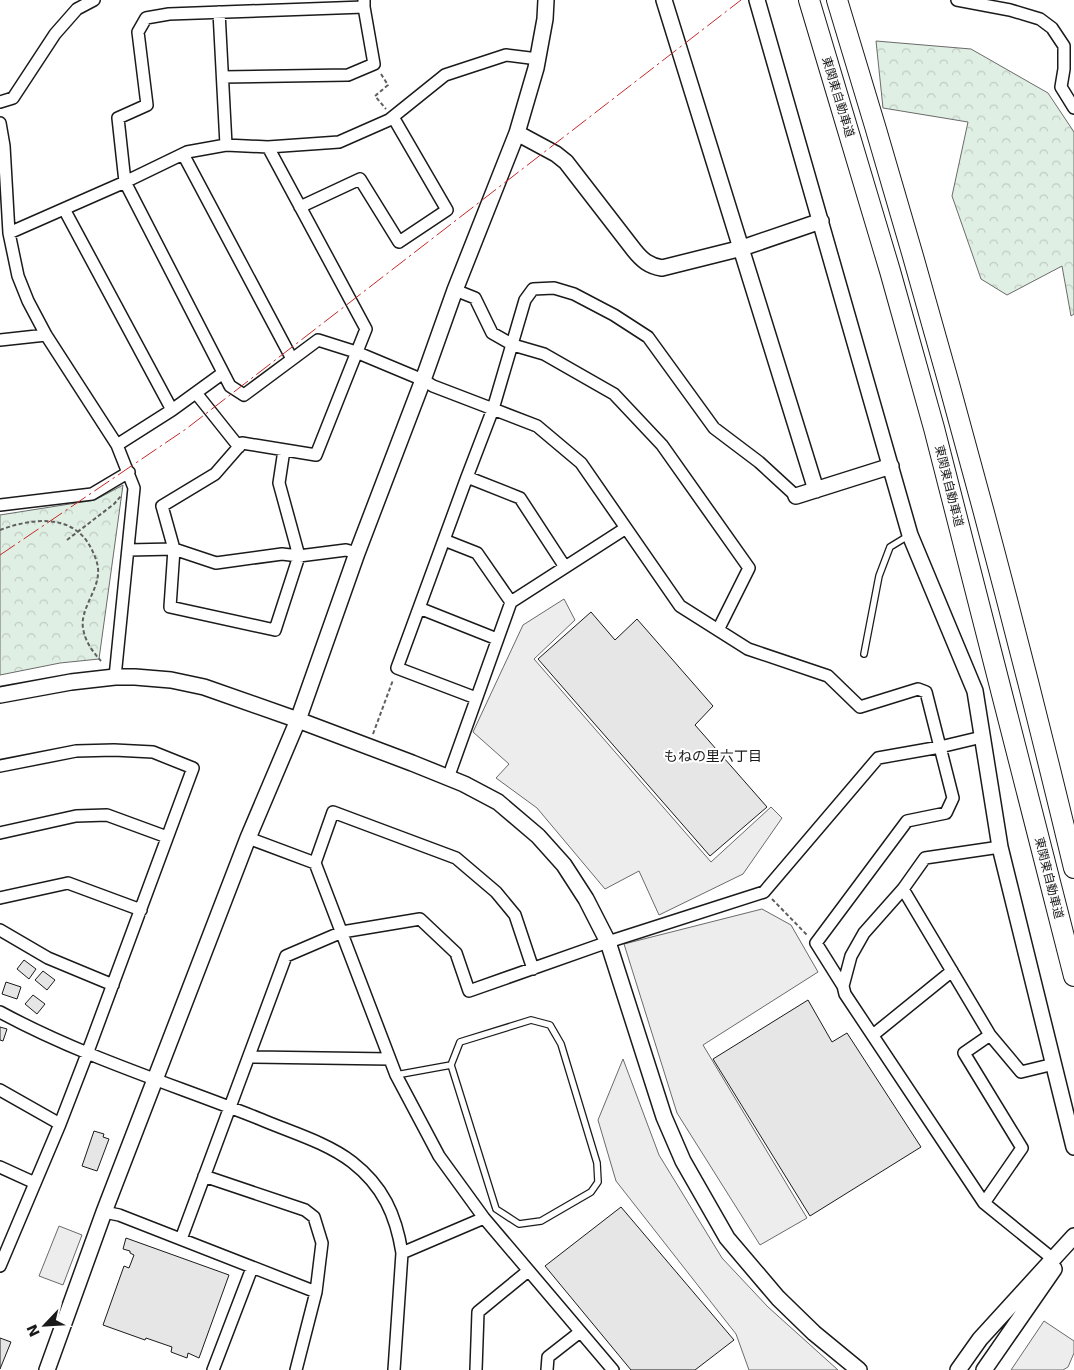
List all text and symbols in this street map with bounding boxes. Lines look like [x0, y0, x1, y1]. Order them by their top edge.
street label: 東関東自動車道 [819, 55, 857, 139]
street label: 東関東自動車道 [932, 444, 966, 528]
district label: もねの里六丁目 [664, 748, 762, 764]
street label: 東関東自動車道 [1032, 836, 1066, 920]
north arrow [20, 1300, 70, 1350]
text: N [23, 1322, 43, 1339]

